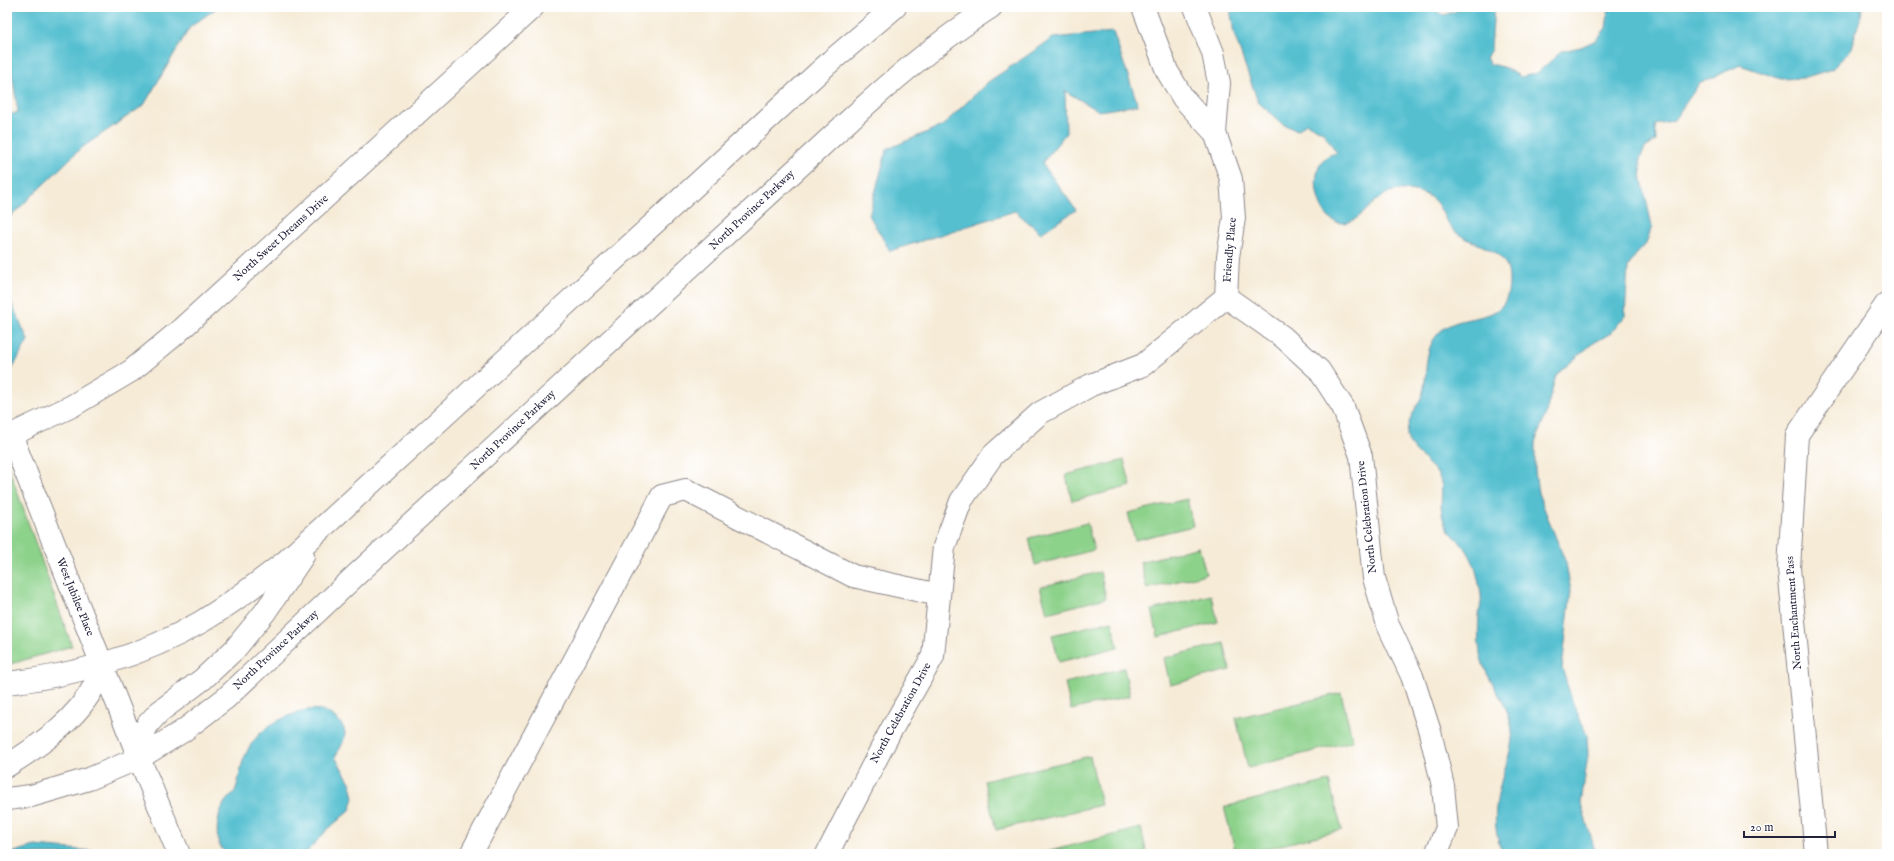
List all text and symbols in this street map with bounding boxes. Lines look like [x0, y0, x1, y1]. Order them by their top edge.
street label: North Province Parkway [706, 167, 798, 253]
street label: North Sweet Dreams Drive [231, 192, 331, 284]
street label: Friendly Place [1220, 217, 1240, 283]
street label: North Province Parkway [467, 387, 559, 473]
street label: North Celebration Drive [1354, 460, 1380, 574]
street label: West Jubilee Place [53, 556, 97, 638]
street label: North Enchantment Pass [1783, 556, 1805, 670]
street label: North Province Parkway [230, 607, 322, 693]
street label: North Celebration Drive [867, 660, 935, 766]
scale bar [1744, 813, 1835, 839]
text: 20 m [1750, 820, 1773, 835]

